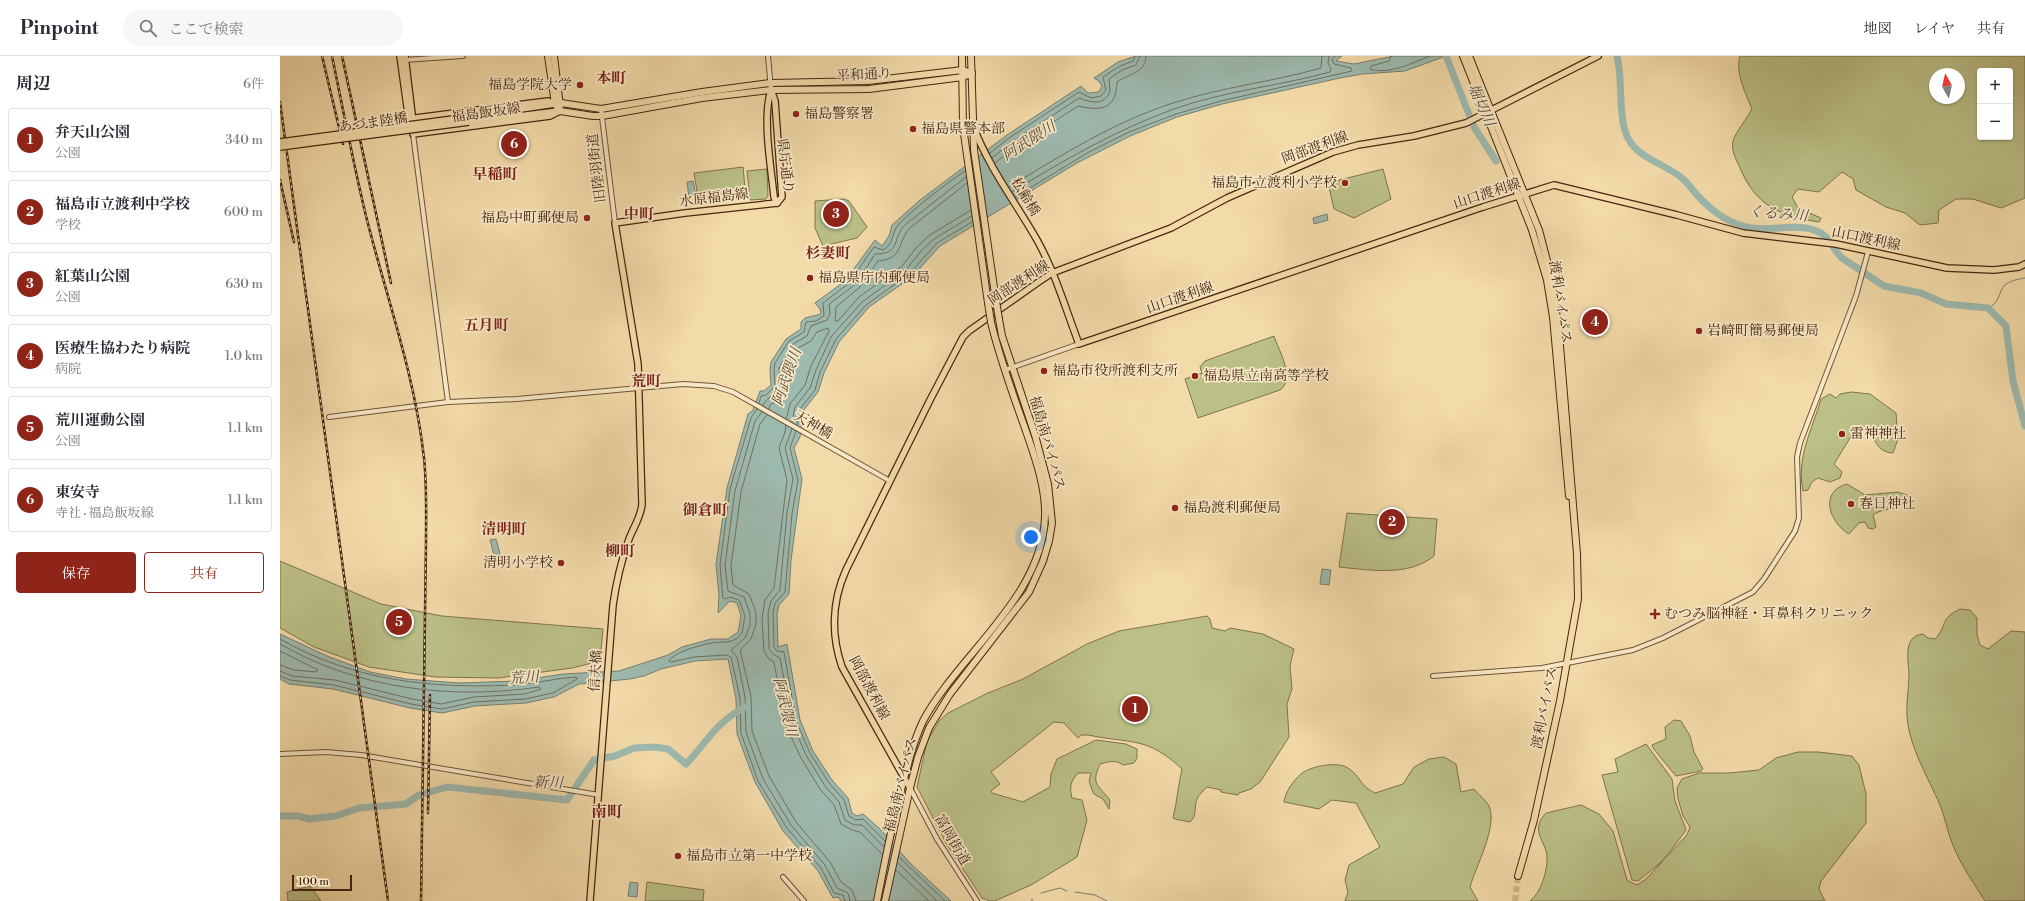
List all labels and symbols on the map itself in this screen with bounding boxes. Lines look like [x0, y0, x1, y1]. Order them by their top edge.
street label: 平和通り [836, 65, 892, 85]
north arrow [1929, 68, 1965, 104]
district label: 本町 [596, 69, 626, 88]
place label: 福島学院大学 [488, 76, 572, 94]
marker: 福島学院大学 [575, 80, 585, 90]
water label: 堀切川 [1463, 81, 1500, 131]
street label: 福島飯坂線 [450, 99, 522, 127]
place label: 福島警察署 [804, 105, 874, 123]
street label: あづま陸橋 [337, 109, 409, 137]
marker: 福島警察署 [791, 109, 801, 119]
water label: 阿武隈川 [999, 116, 1061, 165]
place label: 福島県警本部 [921, 120, 1005, 138]
marker: 福島県警本部 [908, 124, 918, 134]
street label: 岡部渡利線 [1279, 128, 1351, 168]
pin: 6 [501, 129, 527, 159]
street label: 旧陸羽街道 [584, 132, 610, 204]
street label: 県庁通り [773, 137, 797, 195]
district label: 早稲町 [472, 165, 518, 184]
street label: 松齢橋 [1006, 174, 1044, 220]
place label: 福島市立渡利小学校 [1211, 174, 1337, 192]
street label: 山口渡利線 [1451, 175, 1523, 213]
marker: 福島市立渡利小学校 [1340, 178, 1350, 188]
street label: 水原福島線 [678, 185, 750, 211]
pin: 3 [823, 199, 849, 229]
water label: くるみ川 [1747, 202, 1811, 226]
district label: 中町 [624, 205, 654, 224]
place label: 福島中町郵便局 [481, 209, 579, 227]
marker: 福島中町郵便局 [582, 213, 592, 223]
street label: 山口渡利線 [1830, 223, 1902, 255]
district label: 杉妻町 [805, 244, 851, 263]
street label: 岡部渡利線 [985, 256, 1053, 310]
street label: 渡利バイパス [1545, 259, 1575, 345]
place label: 福島県庁内郵便局 [818, 269, 930, 287]
marker: 福島県庁内郵便局 [805, 273, 815, 283]
street label: 山口渡利線 [1144, 278, 1216, 318]
pin: 4 [1582, 307, 1608, 337]
district label: 五月町 [463, 316, 509, 335]
place label: 岩崎町簡易郵便局 [1707, 322, 1819, 340]
marker: 岩崎町簡易郵便局 [1694, 326, 1704, 336]
water label: 阿武隈川 [768, 344, 806, 408]
place label: 福島市役所渡利支所 [1052, 362, 1178, 380]
marker: 福島市役所渡利支所 [1039, 366, 1049, 376]
place label: 福島県立南高等学校 [1203, 367, 1329, 385]
marker: 福島県立南高等学校 [1190, 371, 1200, 381]
district label: 荒町 [631, 372, 661, 391]
street label: 福島南バイパス [1025, 394, 1069, 492]
street label: 天神橋 [790, 407, 836, 443]
place label: 雷神神社 [1850, 425, 1906, 443]
marker: 雷神神社 [1837, 429, 1847, 439]
place label: 春日神社 [1859, 495, 1915, 513]
place label: 福島渡利郵便局 [1183, 499, 1281, 517]
marker: 春日神社 [1846, 499, 1856, 509]
district label: 御倉町 [682, 501, 728, 520]
marker: 福島渡利郵便局 [1170, 503, 1180, 513]
pin: 2 [1379, 507, 1405, 537]
district label: 清明町 [481, 520, 527, 539]
your location [1021, 527, 1041, 547]
district label: 柳町 [605, 542, 635, 561]
place label: 清明小学校 [483, 554, 553, 572]
marker: 清明小学校 [556, 558, 566, 568]
place label: むつみ脳神経・耳鼻科クリニック [1664, 605, 1873, 623]
pin: 5 [386, 607, 412, 637]
marker: むつみ脳神経・耳鼻科クリニック [1649, 608, 1661, 620]
street label: 信夫橋 [586, 649, 606, 693]
street label: 岡部渡利線 [845, 653, 893, 723]
street label: 渡利バイパス [1528, 665, 1562, 751]
water label: 荒川 [508, 667, 542, 689]
water label: 阿武隈川 [769, 676, 801, 740]
pin: 1 [1122, 694, 1148, 724]
street label: 福島南バイパス [880, 735, 922, 835]
water label: 新川 [533, 773, 565, 793]
district label: 南町 [591, 802, 623, 822]
street label: 富岡街道 [930, 811, 974, 869]
place label: 福島市立第一中学校 [686, 847, 812, 865]
marker: 福島市立第一中学校 [673, 851, 683, 861]
scale bar [292, 873, 352, 892]

